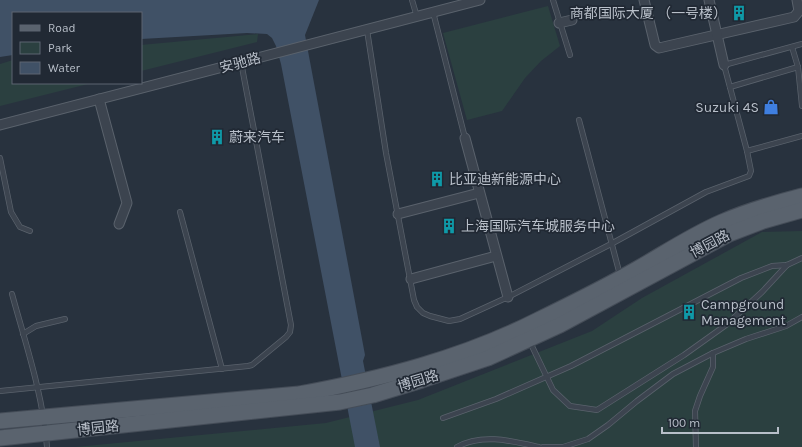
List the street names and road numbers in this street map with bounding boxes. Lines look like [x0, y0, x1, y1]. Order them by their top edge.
street label: 安驰路 [218, 49, 262, 77]
street label: 博园路 [687, 227, 733, 261]
street label: 博园路 [395, 367, 441, 395]
street label: 博园路 [76, 417, 120, 439]

